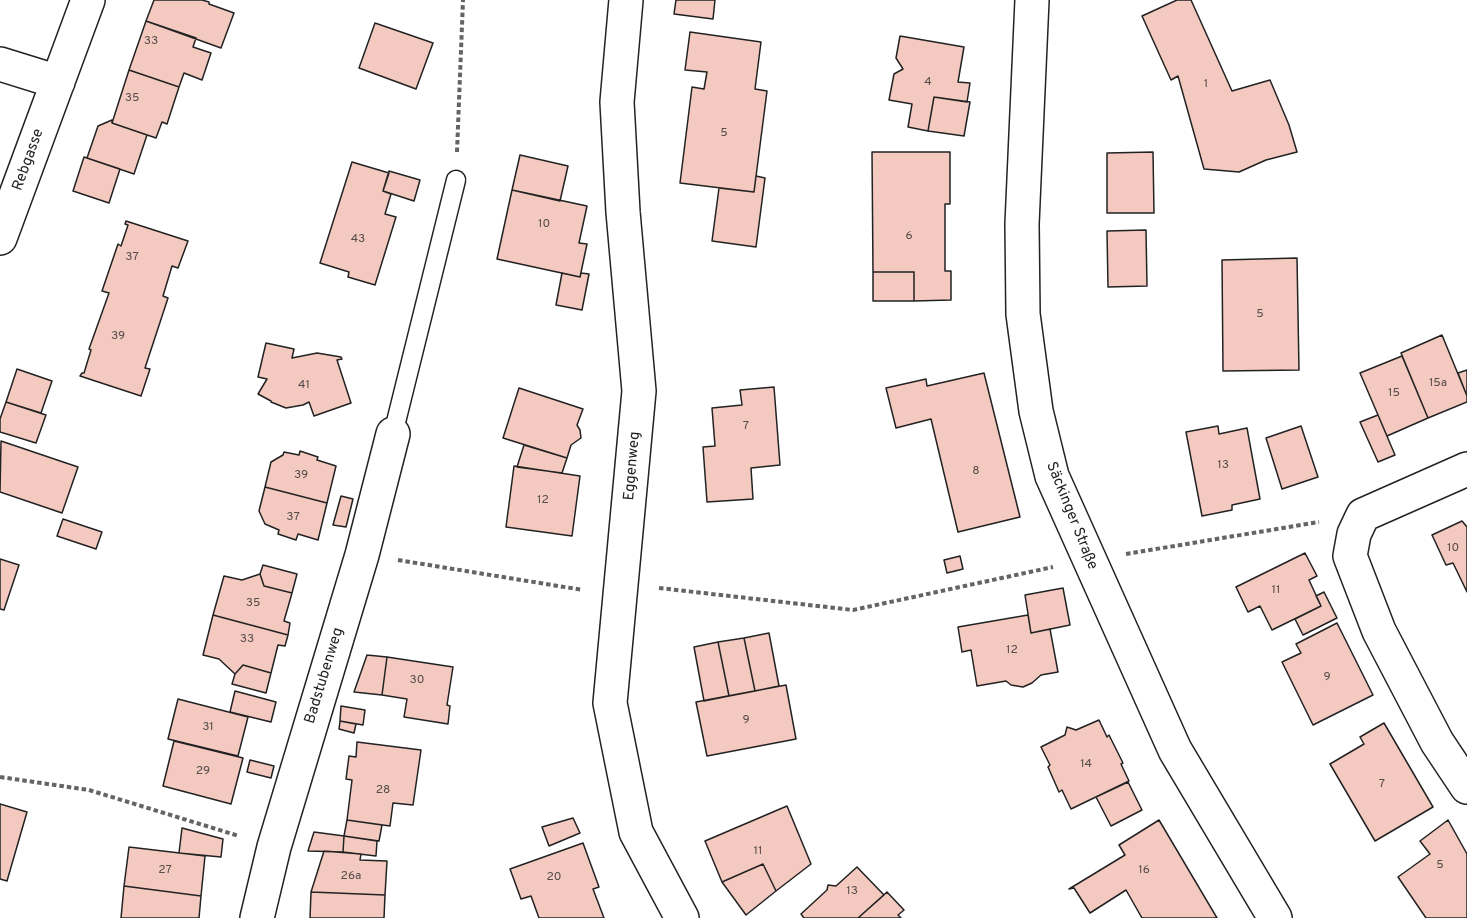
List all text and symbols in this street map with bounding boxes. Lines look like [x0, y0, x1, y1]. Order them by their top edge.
house number: 33 [144, 35, 158, 49]
house number: 4 [924, 76, 932, 90]
house number: 1 [1204, 78, 1208, 92]
house number: 35 [125, 92, 139, 106]
street label: Rebgasse [9, 126, 49, 194]
house number: 5 [720, 127, 728, 141]
house number: 10 [538, 218, 550, 232]
house number: 6 [905, 230, 913, 244]
house number: 43 [351, 233, 365, 247]
house number: 37 [125, 251, 139, 265]
house number: 5 [1256, 308, 1264, 322]
house number: 39 [111, 330, 125, 344]
house number: 15a [1429, 377, 1447, 391]
house number: 41 [298, 379, 310, 393]
house number: 15 [1388, 387, 1400, 401]
house number: 7 [743, 420, 749, 434]
street label: Eggenweg [621, 431, 645, 501]
house number: 13 [1217, 459, 1229, 473]
street label: Säckinger Straße [1041, 460, 1101, 572]
house number: 8 [972, 465, 980, 479]
house number: 39 [294, 469, 308, 483]
house number: 12 [537, 494, 549, 508]
house number: 37 [286, 511, 300, 525]
house number: 10 [1447, 542, 1459, 556]
house number: 11 [1272, 584, 1280, 598]
house number: 35 [246, 597, 260, 611]
street label: Badstubenweg [302, 626, 348, 726]
house number: 33 [240, 633, 254, 647]
house number: 12 [1006, 644, 1018, 658]
house number: 9 [1323, 671, 1331, 685]
house number: 30 [410, 674, 424, 688]
house number: 9 [742, 714, 750, 728]
house number: 31 [202, 721, 214, 735]
house number: 14 [1080, 758, 1092, 772]
house number: 29 [196, 765, 210, 779]
house number: 7 [1379, 778, 1385, 792]
house number: 28 [376, 784, 390, 798]
house number: 11 [754, 845, 762, 859]
house number: 5 [1436, 859, 1444, 873]
house number: 27 [158, 864, 172, 878]
house number: 16 [1138, 864, 1150, 878]
house number: 26a [341, 870, 361, 884]
house number: 20 [546, 871, 562, 885]
house number: 13 [846, 885, 858, 899]

